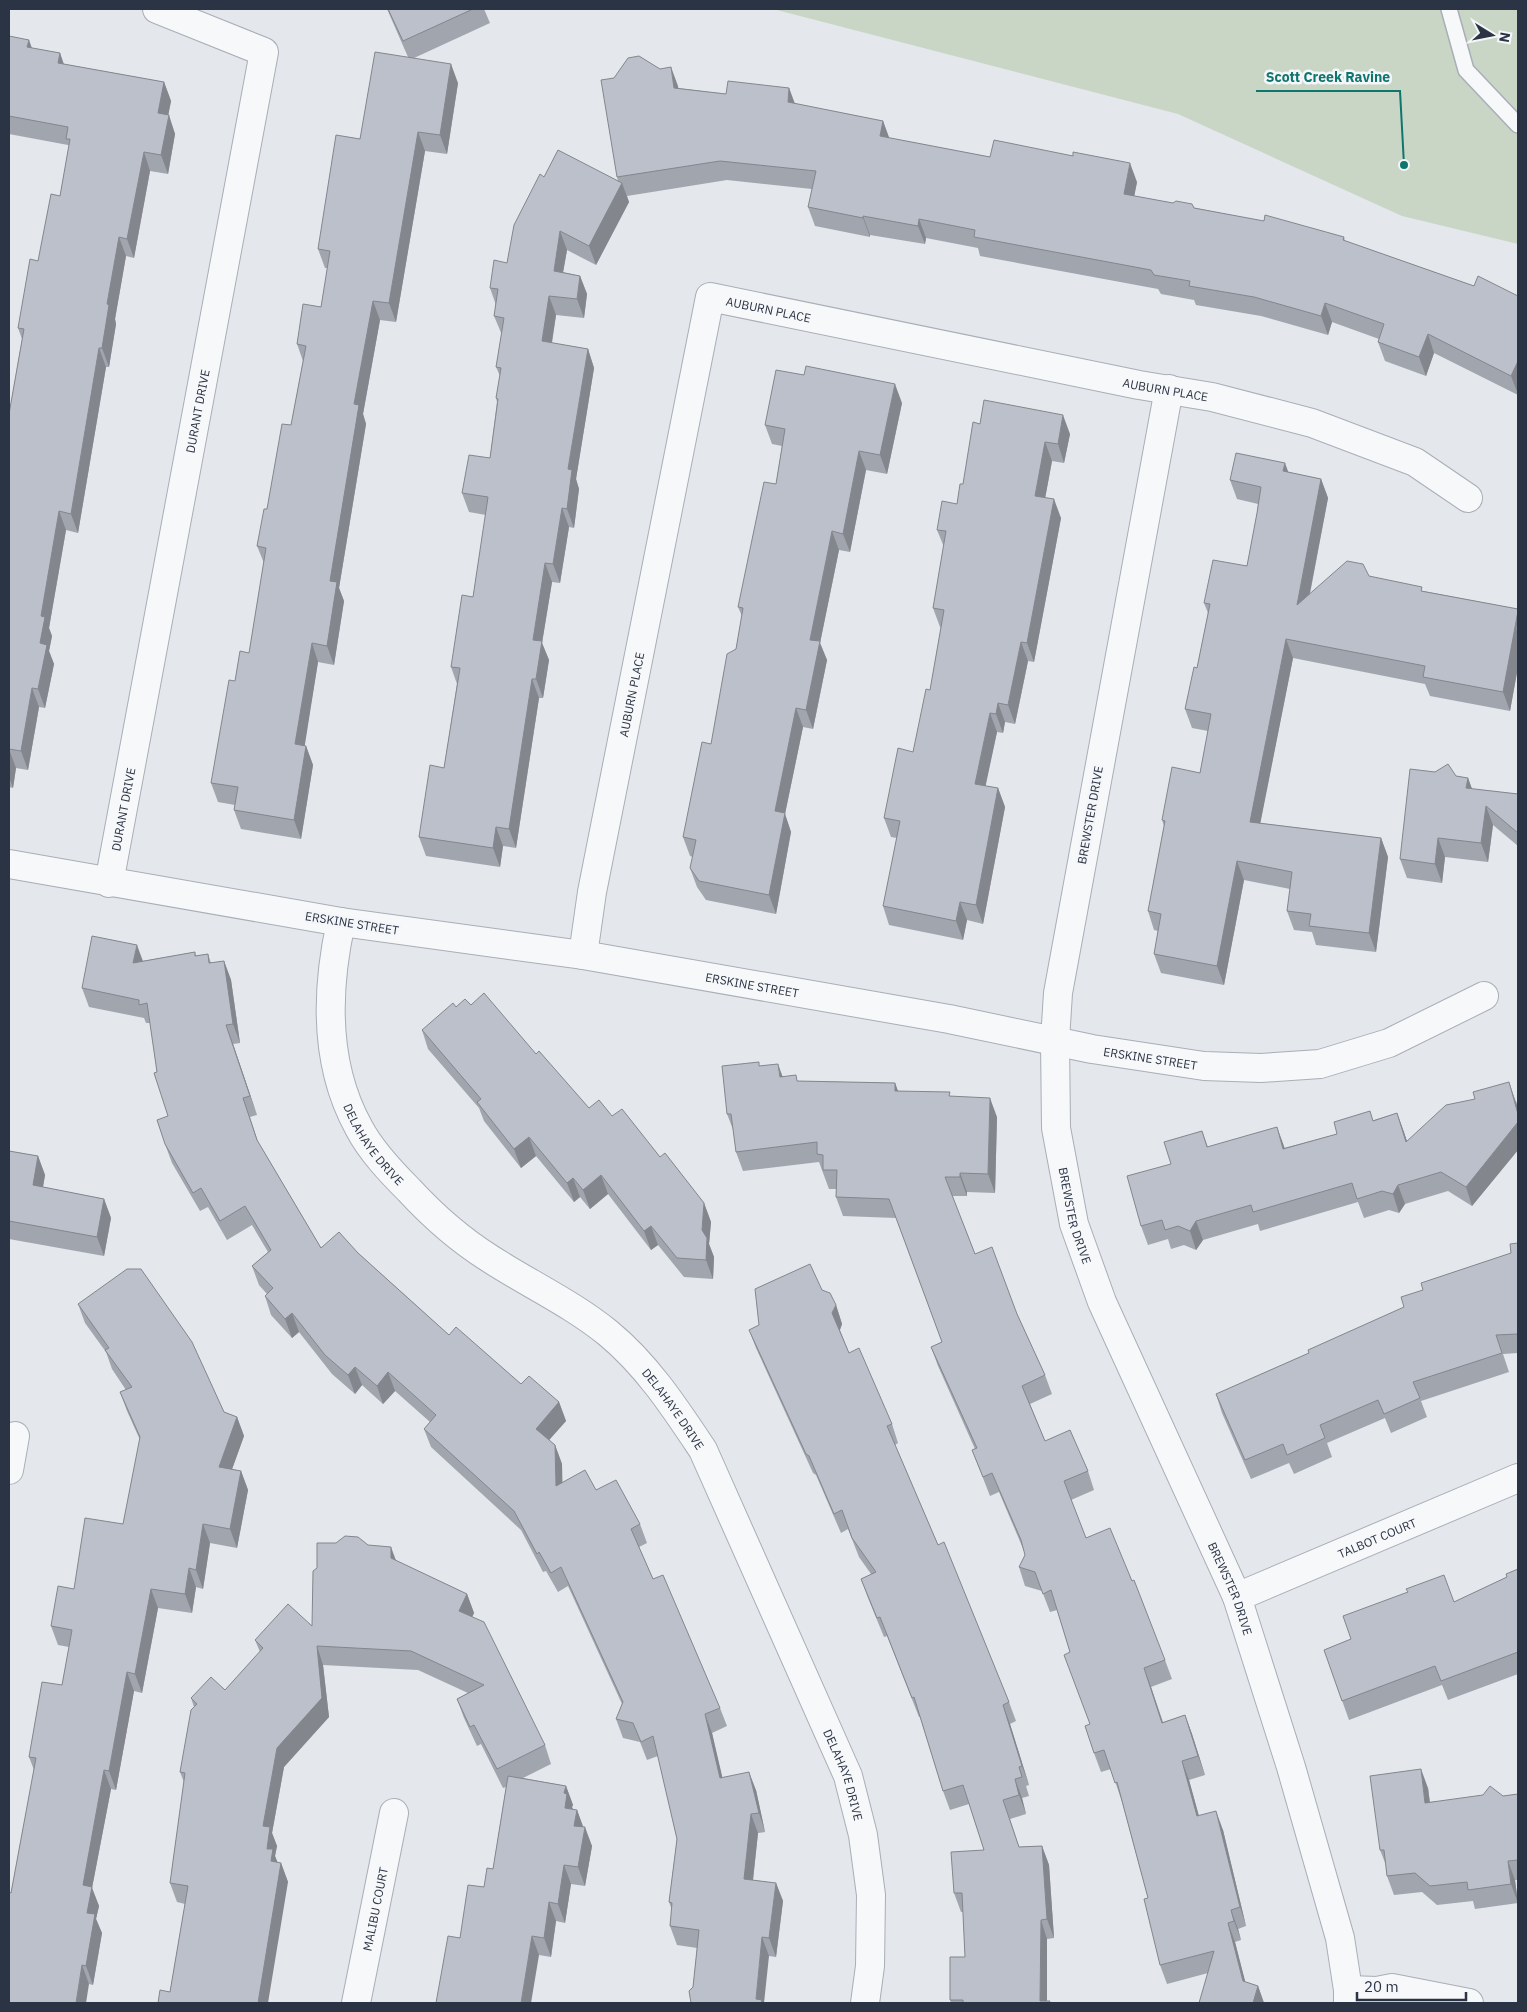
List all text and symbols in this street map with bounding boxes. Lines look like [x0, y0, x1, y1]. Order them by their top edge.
north arrow [1467, 10, 1517, 60]
text: N [1495, 31, 1515, 44]
callout: Scott Creek Ravine [1256, 62, 1400, 91]
text: Scott Creek Ravine [1266, 68, 1390, 86]
street label: AUBURN PLACE [725, 293, 812, 325]
street label: DURANT DRIVE [182, 368, 212, 454]
street label: AUBURN PLACE [1122, 374, 1209, 404]
street label: AUBURN PLACE [615, 651, 647, 738]
street label: BREWSTER DRIVE [1074, 765, 1106, 865]
street label: DURANT DRIVE [108, 766, 138, 852]
street label: ERSKINE STREET [304, 908, 400, 938]
street label: ERSKINE STREET [704, 969, 800, 1000]
street label: ERSKINE STREET [1102, 1043, 1198, 1072]
street label: DELAHAYE DRIVE [341, 1101, 407, 1188]
street label: BREWSTER DRIVE [1056, 1166, 1095, 1266]
street label: DELAHAYE DRIVE [639, 1365, 708, 1452]
street label: TALBOT COURT [1335, 1514, 1419, 1561]
street label: BREWSTER DRIVE [1205, 1539, 1256, 1637]
street label: DELAHAYE DRIVE [821, 1727, 867, 1822]
street label: MALIBU COURT [359, 1865, 391, 1952]
scale bar [1357, 1970, 1466, 2002]
text: 20 m [1364, 1977, 1399, 1996]

